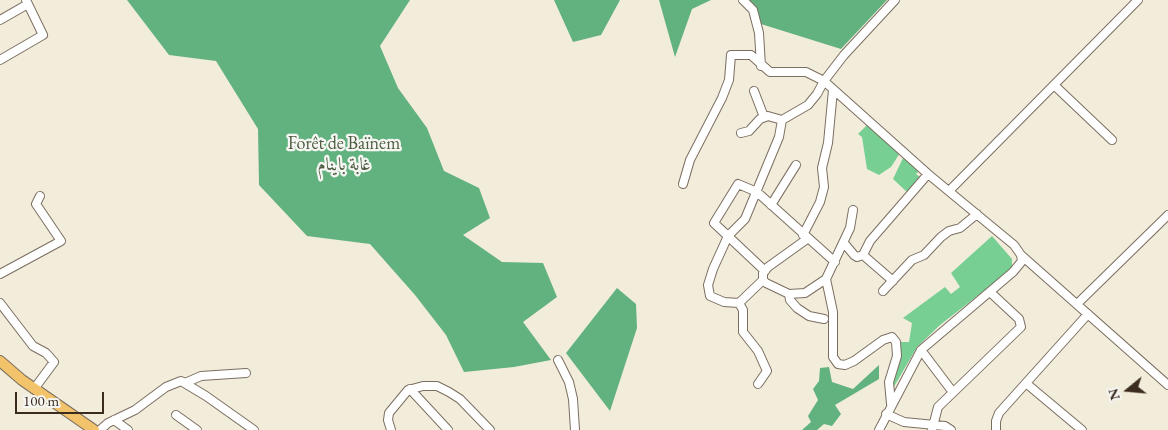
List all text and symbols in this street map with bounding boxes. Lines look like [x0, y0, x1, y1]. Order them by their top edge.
park label: Forêt de Baïnem غابة باينام [288, 133, 400, 176]
north arrow [1103, 365, 1153, 415]
scale bar [18, 382, 106, 414]
text: N [1103, 386, 1124, 402]
text: 100 m [23, 391, 59, 410]

